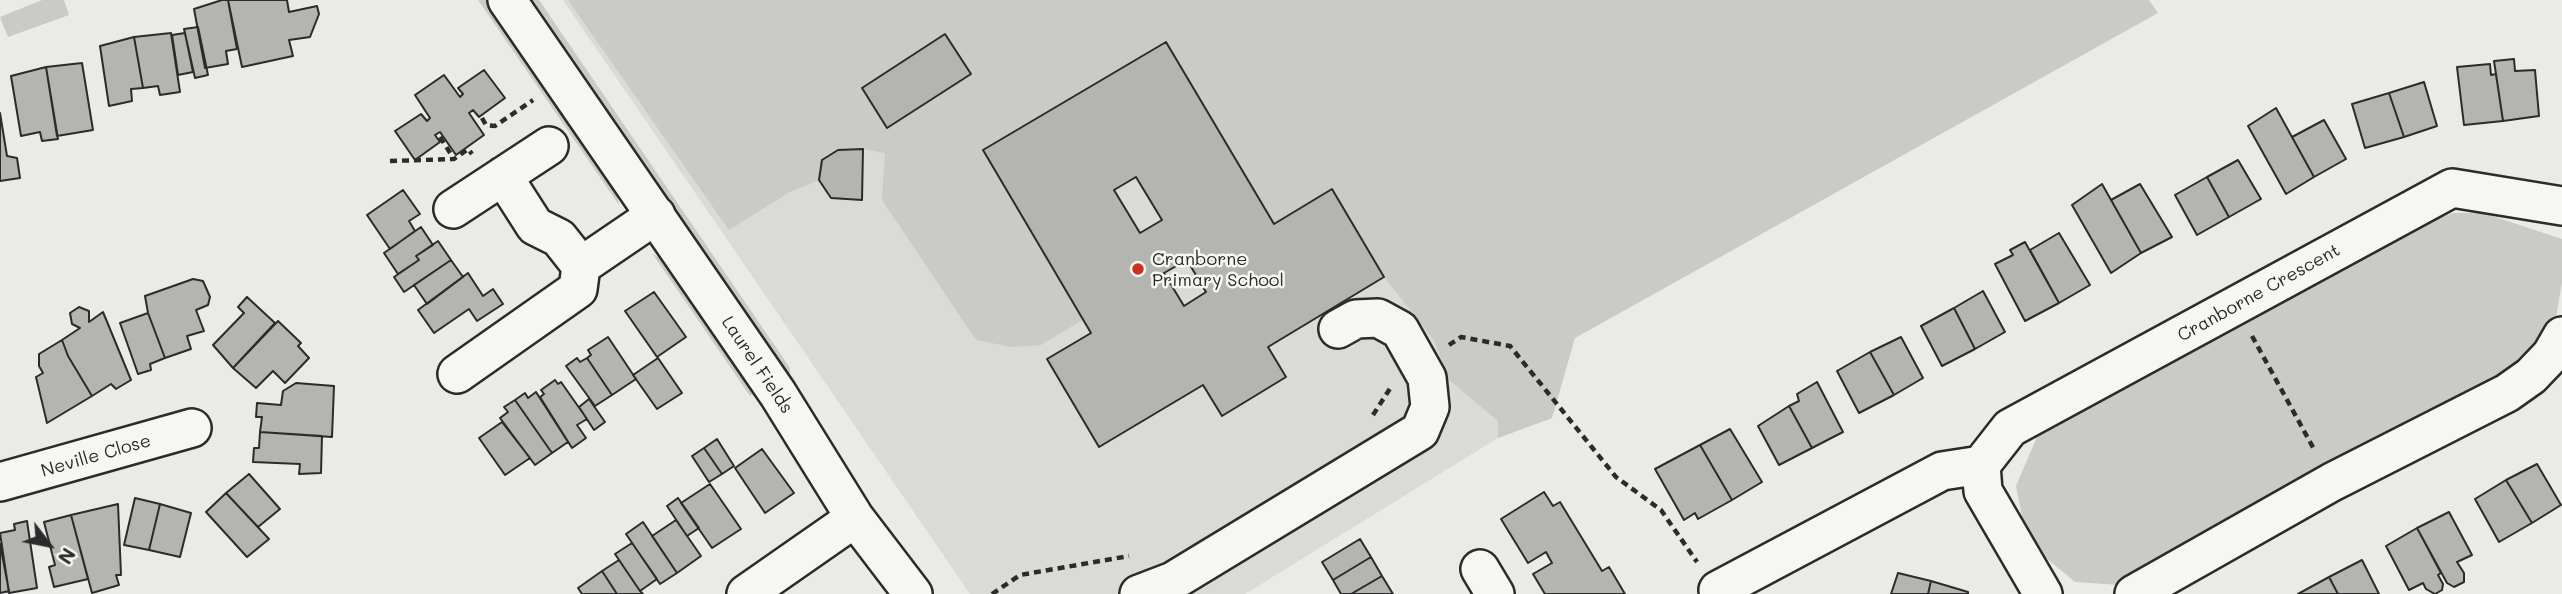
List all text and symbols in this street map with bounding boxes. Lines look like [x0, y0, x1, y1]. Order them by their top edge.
street label: Cranborne Crescent [2174, 239, 2344, 347]
place label: Cranborne Primary School [1152, 248, 1284, 290]
marker: Cranborne Primary School [1130, 261, 1146, 277]
street label: Laurel Fields [717, 312, 797, 418]
street label: Neville Close [39, 430, 153, 482]
north arrow [14, 510, 84, 580]
text: N [53, 544, 82, 569]

